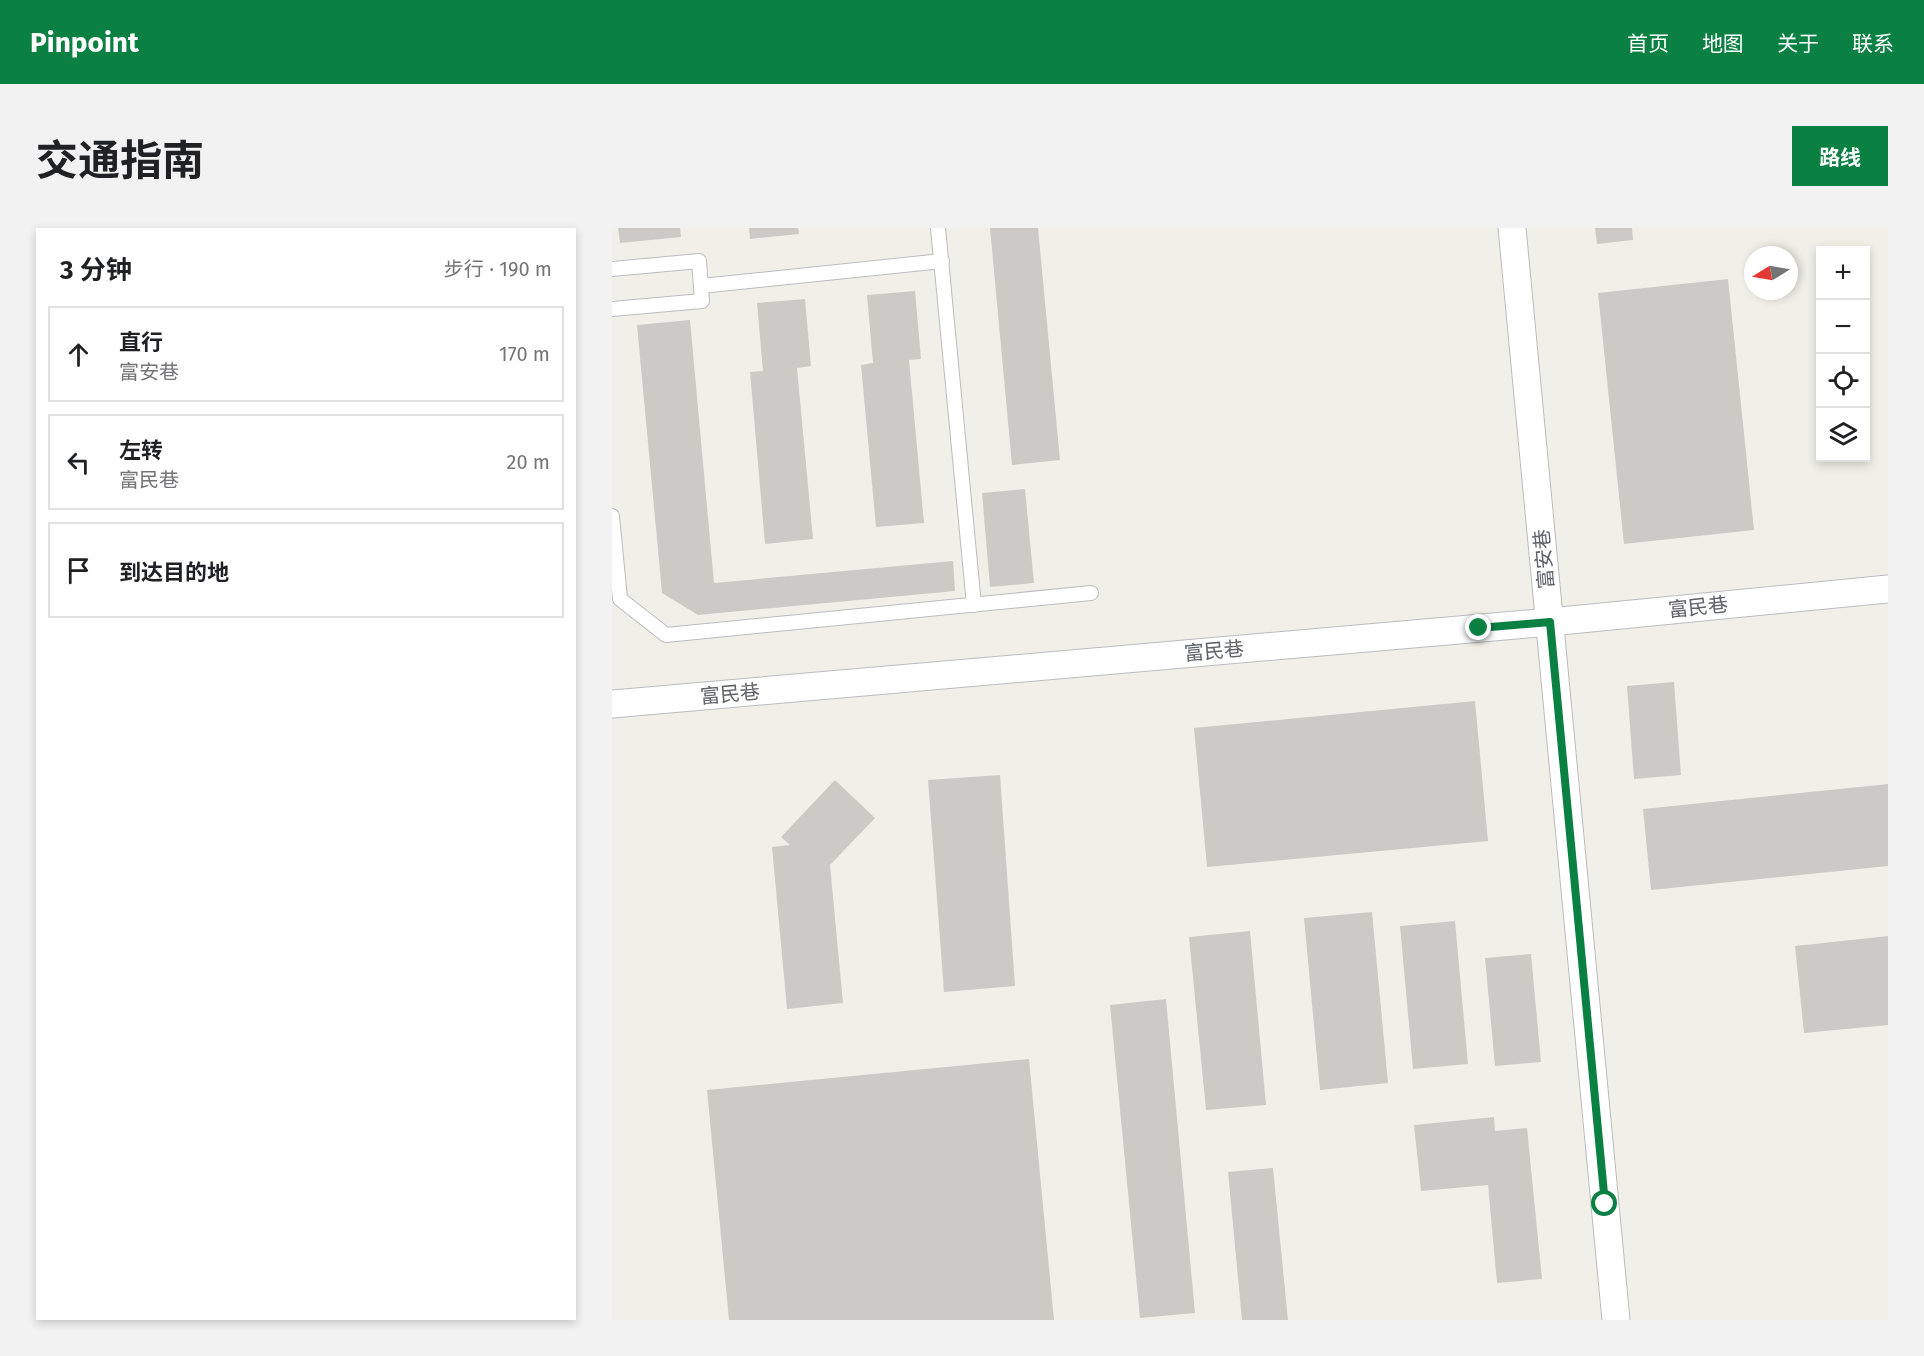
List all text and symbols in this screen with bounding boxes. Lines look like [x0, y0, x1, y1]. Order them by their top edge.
text: Pinpoint [30, 26, 139, 59]
text: 首页 [1627, 31, 1669, 57]
text: 地图 [1702, 31, 1744, 57]
text: 关于 [1777, 31, 1819, 57]
text: 联系 [1852, 31, 1894, 57]
button: 路线 [1792, 126, 1888, 186]
text: 交通指南 [36, 136, 204, 186]
north arrow [1744, 246, 1798, 300]
map controls [1816, 246, 1870, 462]
button: + [1816, 246, 1870, 300]
text: 3 分钟 [60, 255, 132, 286]
text: 步行 · 190 m [444, 257, 552, 281]
button: − [1816, 300, 1870, 354]
text: 直行 [119, 329, 163, 356]
icon: ahead [62, 338, 95, 371]
text: 170 m [499, 342, 550, 366]
button: locate [1816, 354, 1870, 408]
text: 富安巷 [119, 360, 179, 384]
button: layers [1816, 408, 1870, 462]
text: 左转 [119, 437, 163, 464]
icon: left [62, 446, 95, 479]
text: 20 m [507, 450, 550, 474]
text: 富民巷 [119, 468, 179, 492]
street label: 富安巷 [1529, 528, 1559, 590]
icon: arrive [62, 554, 95, 587]
text: 到达目的地 [119, 559, 229, 586]
street label: 富民巷 [1667, 592, 1729, 622]
route end [1465, 614, 1491, 640]
street label: 富民巷 [1183, 636, 1245, 666]
street label: 富民巷 [699, 679, 761, 709]
route start [1591, 1190, 1617, 1216]

